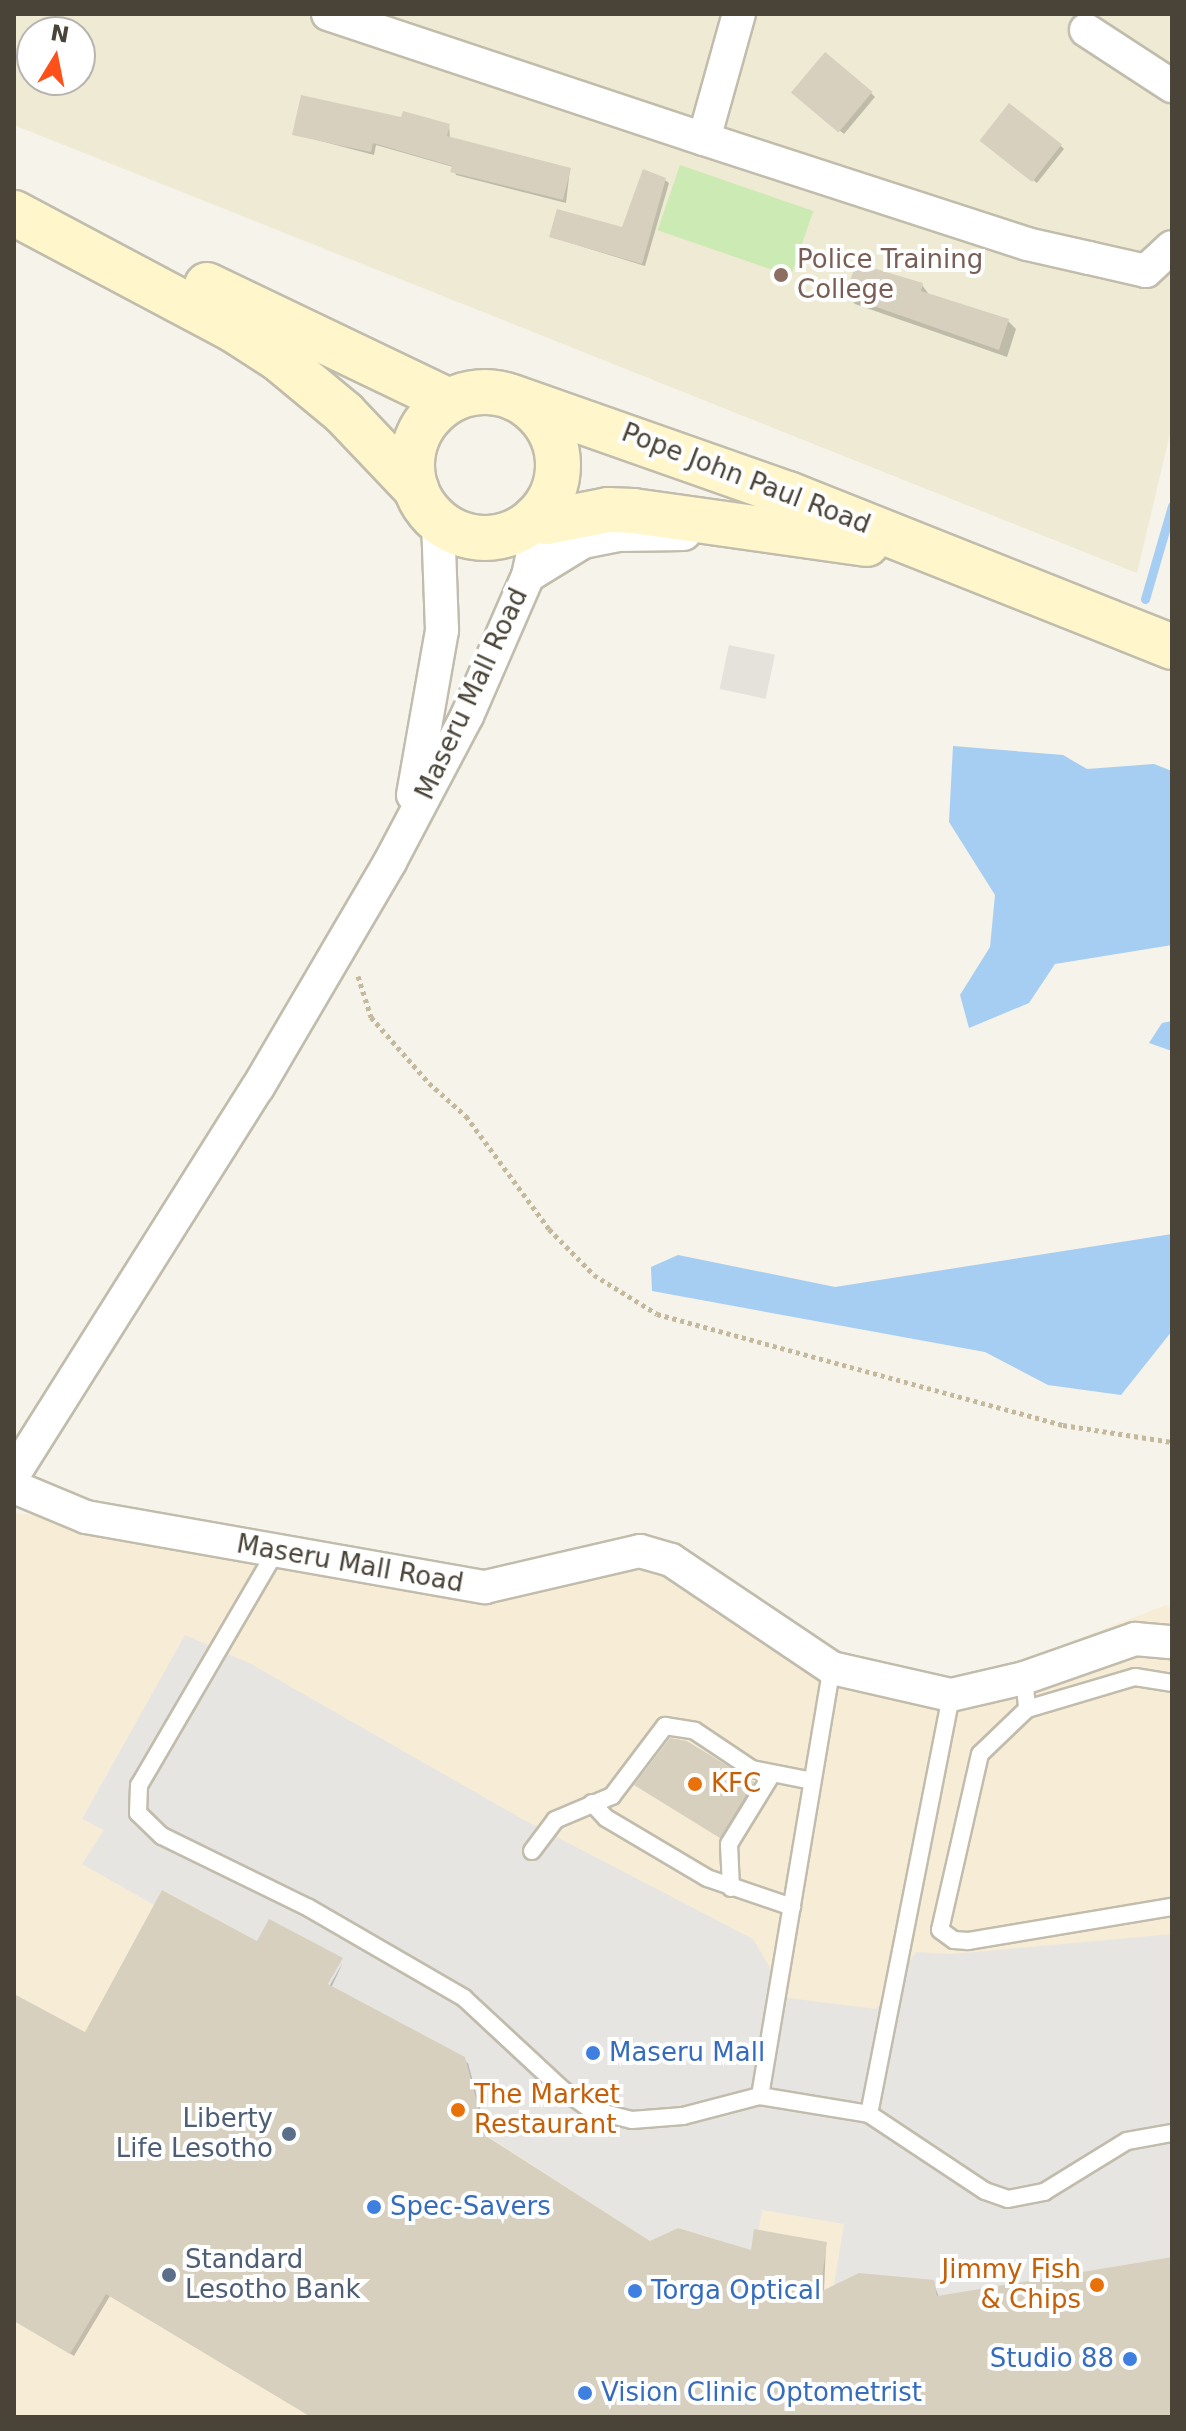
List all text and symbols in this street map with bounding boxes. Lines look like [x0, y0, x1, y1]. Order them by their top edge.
north arrow [16, 16, 96, 96]
text: N [49, 20, 71, 48]
place label: Police Training College [797, 244, 983, 306]
marker: Police Training College [772, 266, 790, 284]
street label: Pope John Paul Road [617, 417, 875, 541]
street label: Maseru Mall Road [409, 583, 535, 805]
street label: Maseru Mall Road [234, 1529, 466, 1599]
place label: KFC [711, 1768, 761, 1800]
marker: KFC [686, 1775, 704, 1793]
place label: Maseru Mall [609, 2037, 765, 2069]
marker: Maseru Mall [584, 2044, 602, 2062]
place label: The Market Restaurant [474, 2079, 620, 2140]
marker: The Market Restaurant [449, 2101, 467, 2119]
place label: Liberty Life Lesotho [116, 2103, 273, 2164]
marker: Liberty Life Lesotho [280, 2125, 298, 2143]
place label: Spec-Savers [390, 2191, 551, 2223]
marker: Spec-Savers [365, 2198, 383, 2216]
place label: Standard Lesotho Bank [185, 2244, 361, 2306]
place label: Jimmy Fish & Chips [941, 2254, 1081, 2316]
marker: Standard Lesotho Bank [160, 2266, 178, 2284]
place label: Torga Optical [651, 2275, 821, 2307]
marker: Jimmy Fish & Chips [1088, 2276, 1106, 2294]
marker: Torga Optical [626, 2282, 644, 2300]
place label: Studio 88 [990, 2343, 1114, 2375]
marker: Studio 88 [1121, 2350, 1139, 2368]
place label: Vision Clinic Optometrist [601, 2377, 922, 2409]
marker: Vision Clinic Optometrist [576, 2384, 594, 2402]

